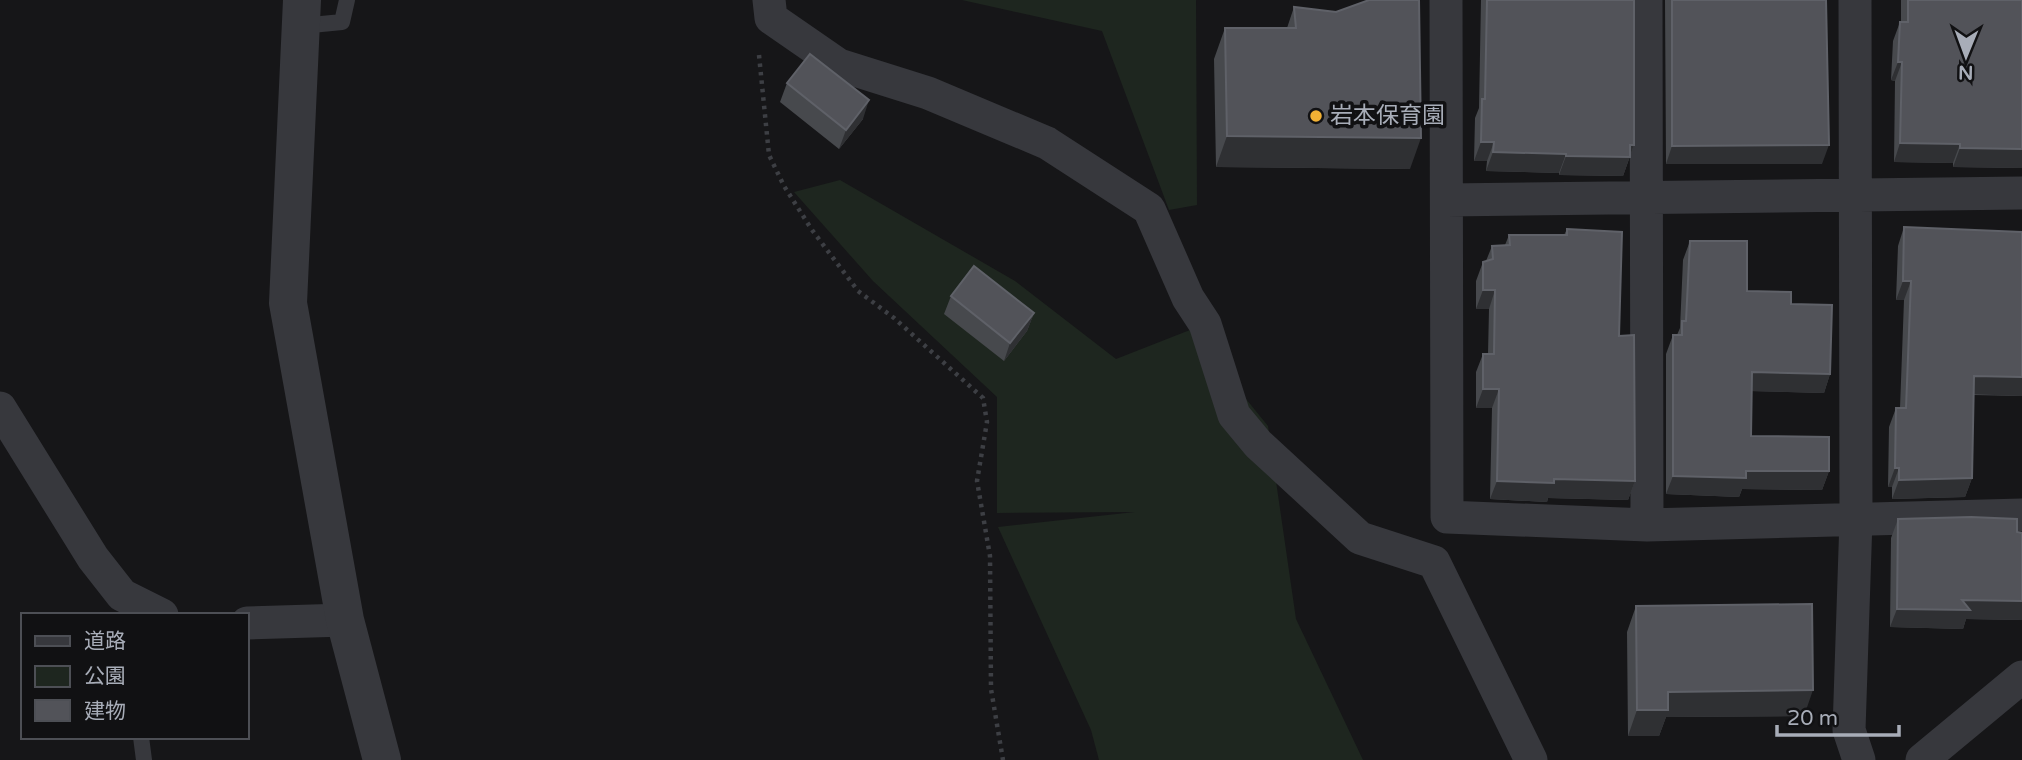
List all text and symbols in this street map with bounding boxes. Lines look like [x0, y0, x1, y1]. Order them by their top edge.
north arrow [1931, 21, 2001, 91]
text: N [1958, 61, 1974, 83]
place label: 岩本保育園 [1330, 102, 1445, 130]
marker: 岩本保育園 [1308, 108, 1324, 124]
legend [21, 613, 248, 739]
text: 道路 [84, 629, 126, 654]
text: 公園 [84, 664, 126, 689]
scale bar [1777, 694, 1899, 738]
text: 建物 [84, 699, 126, 724]
text: 20 m [1787, 706, 1838, 731]

